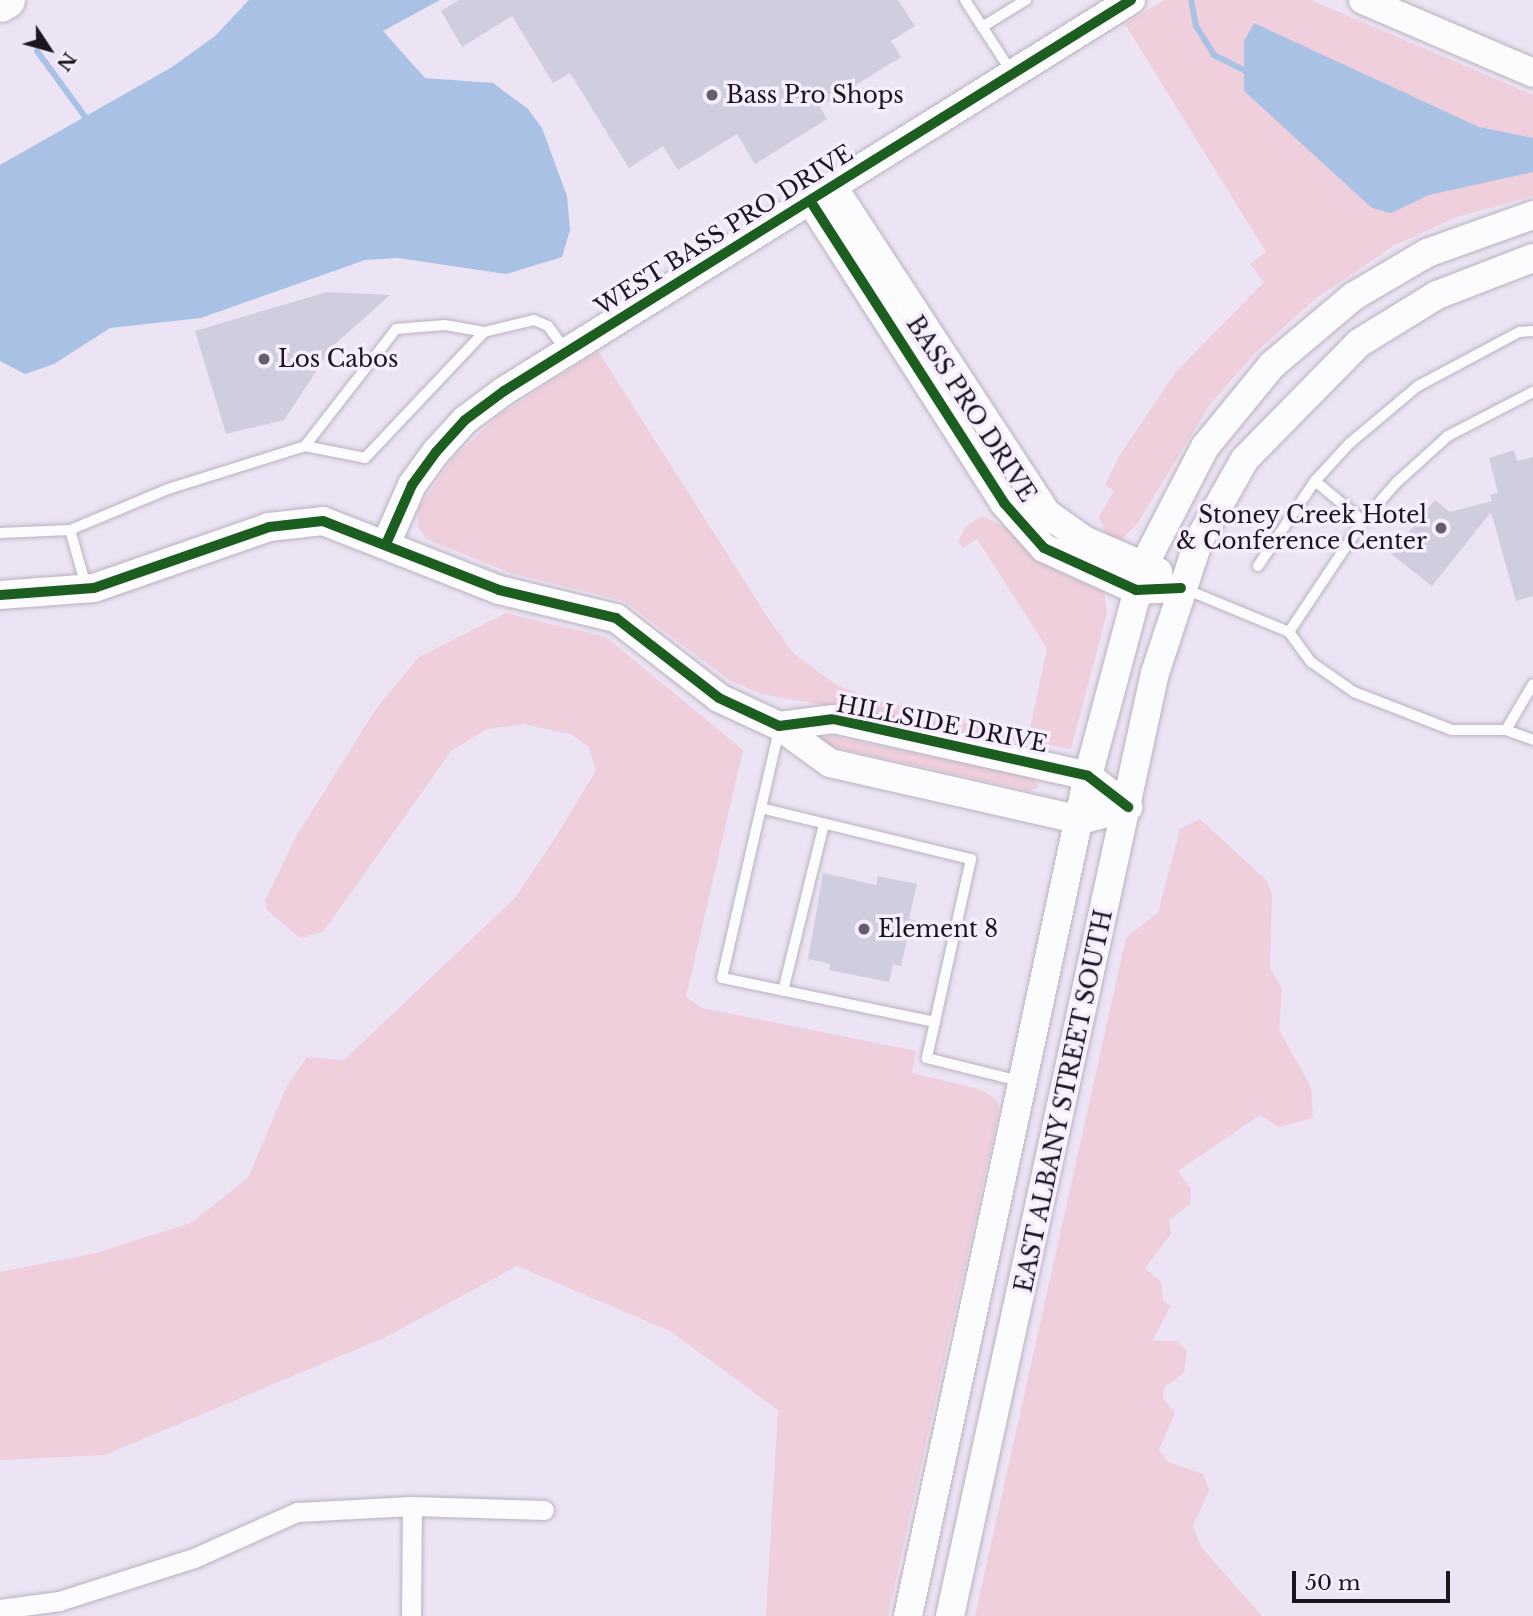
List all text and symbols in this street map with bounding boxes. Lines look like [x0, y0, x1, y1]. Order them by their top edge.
north arrow [14, 14, 84, 84]
text: N [52, 48, 81, 76]
place label: Bass Pro Shops [726, 81, 904, 109]
marker: Bass Pro Shops [704, 87, 720, 103]
street label: WEST BASS PRO DRIVE [590, 139, 858, 321]
street label: BASS PRO DRIVE [901, 311, 1041, 507]
place label: Los Cabos [278, 345, 399, 373]
marker: Los Cabos [256, 351, 272, 367]
place label: Stoney Creek Hotel & Conference Center [1176, 501, 1427, 555]
marker: Stoney Creek Hotel & Conference Center [1433, 520, 1449, 536]
street label: HILLSIDE DRIVE [834, 690, 1050, 758]
street label: EAST ALBANY STREET SOUTH [1010, 906, 1118, 1296]
place label: Element 8 [878, 915, 998, 943]
marker: Element 8 [856, 921, 872, 937]
scale bar [1295, 1556, 1452, 1600]
text: 50 m [1305, 1570, 1360, 1596]

